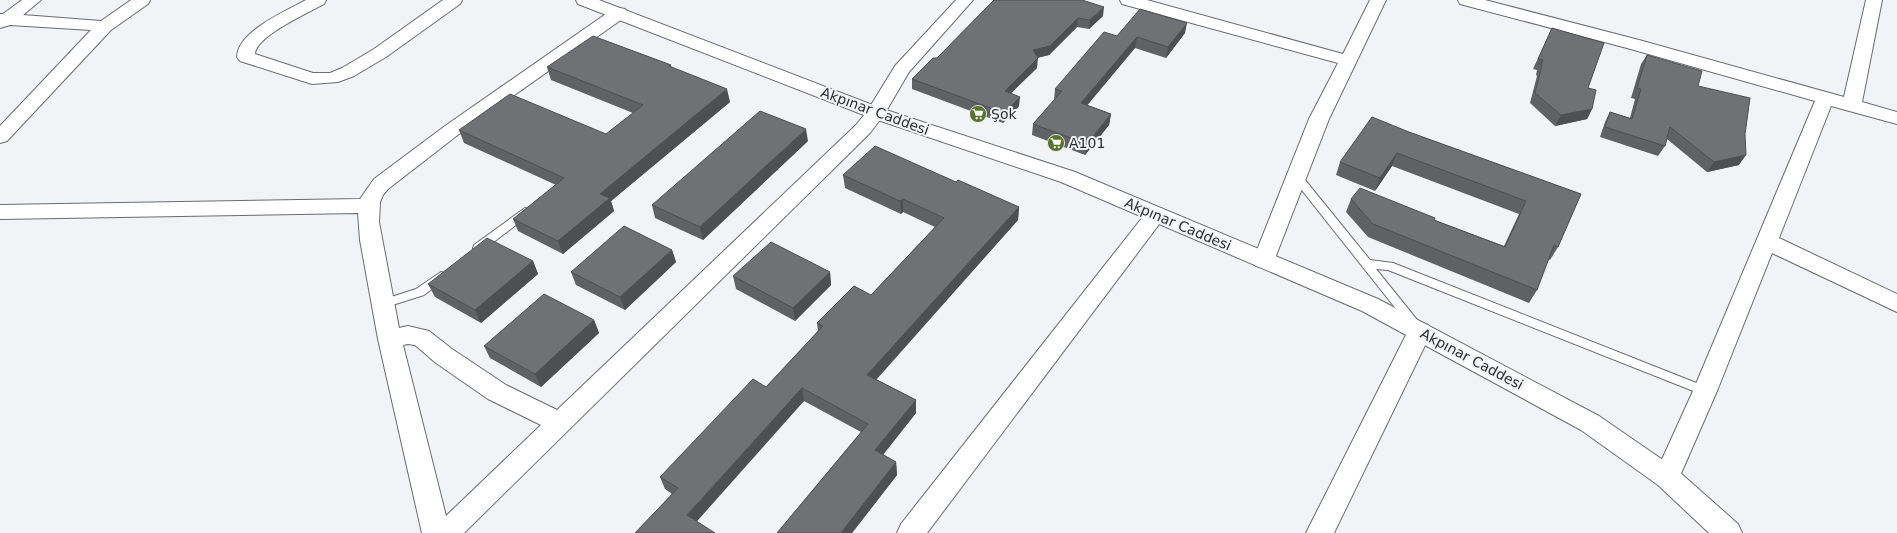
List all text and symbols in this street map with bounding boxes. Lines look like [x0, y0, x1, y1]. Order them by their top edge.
street label: Akpınar Caddesi [819, 84, 931, 138]
supermarket icon: Şok [968, 104, 988, 124]
place label: Şok [991, 106, 1017, 122]
supermarket icon: A101 [1046, 133, 1066, 153]
place label: A101 [1069, 135, 1105, 151]
street label: Akpınar Caddesi [1122, 194, 1234, 254]
street label: Akpınar Caddesi [1418, 325, 1526, 393]

